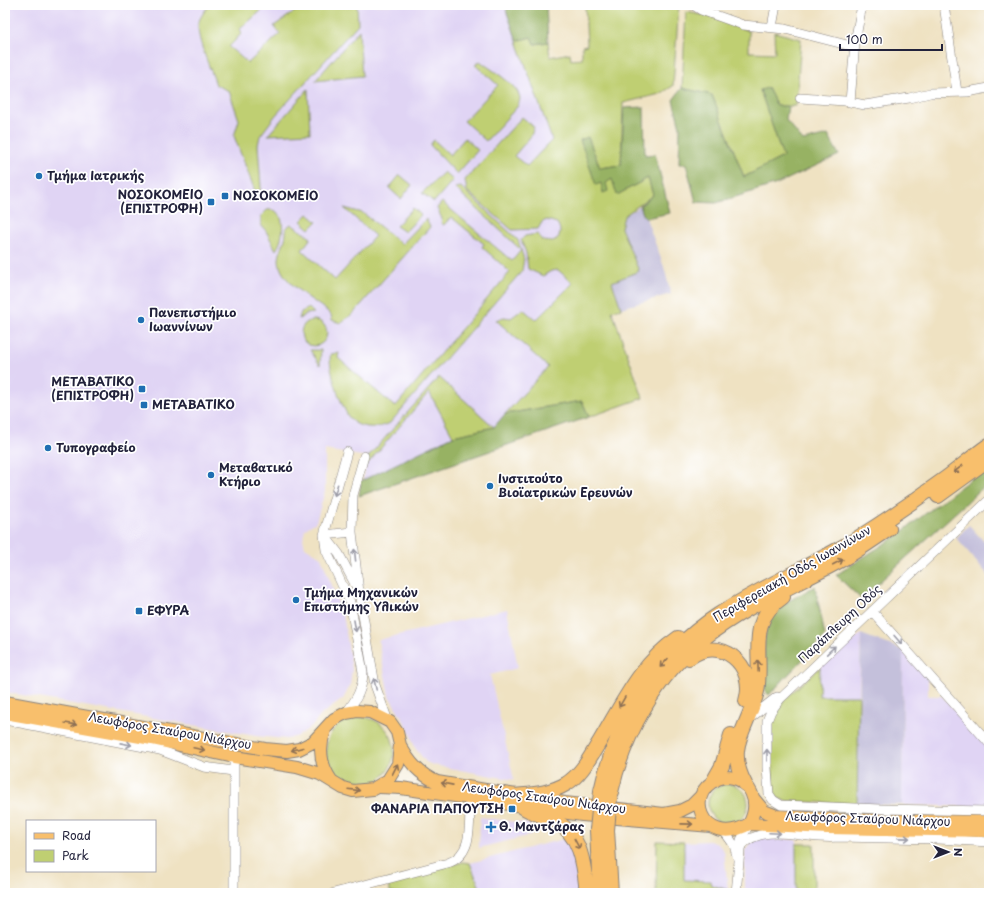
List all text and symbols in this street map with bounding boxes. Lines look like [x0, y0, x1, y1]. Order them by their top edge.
scale bar [840, 26, 942, 52]
text: 100 m [846, 30, 883, 48]
place label: Τμήμα Ιατρικής [47, 166, 145, 184]
marker: Τμήμα Ιατρικής [34, 171, 44, 181]
place label: ΝΟΣΟΚΟΜΕΙΟ (ΕΠΙΣΤΡΟΦΗ) [118, 185, 203, 217]
place label: ΝΟΣΟΚΟΜΕΙΟ [233, 186, 318, 204]
marker: ΝΟΣΟΚΟΜΕΙΟ [220, 191, 230, 201]
marker: ΝΟΣΟΚΟΜΕΙΟ (ΕΠΙΣΤΡΟΦΗ) [206, 197, 216, 207]
place label: Πανεπιστήμιο Ιωαννίνων [149, 303, 236, 335]
marker: Πανεπιστήμιο Ιωαννίνων [136, 315, 146, 325]
place label: ΜΕΤΑΒΑΤΙΚΟ (ΕΠΙΣΤΡΟΦΗ) [51, 372, 134, 404]
marker: ΜΕΤΑΒΑΤΙΚΟ (ΕΠΙΣΤΡΟΦΗ) [137, 384, 147, 394]
place label: ΜΕΤΑΒΑΤΙΚΟ [152, 395, 235, 413]
marker: ΜΕΤΑΒΑΤΙΚΟ [139, 400, 149, 410]
place label: Τυπογραφείο [56, 438, 136, 456]
marker: Τυπογραφείο [43, 443, 53, 453]
place label: Μεταβατικό Κτήριο [219, 458, 292, 490]
one-way arrow [953, 465, 964, 473]
place label: Ινστιτούτο Βιοϊατρικών Ερευνών [498, 469, 633, 501]
marker: Μεταβατικό Κτήριο [206, 470, 216, 480]
marker: Ινστιτούτο Βιοϊατρικών Ερευνών [485, 481, 495, 491]
one-way arrow [332, 483, 340, 496]
street label: Περιφερειακή Οδός Ιωαννίνων [709, 520, 874, 626]
one-way arrow [351, 549, 358, 562]
one-way arrow [832, 557, 844, 565]
street label: Παράπλευρη Οδός [794, 580, 885, 667]
place label: Τμήμα Μηχανικών Επιστήμης Υλικών [304, 583, 419, 615]
marker: Τμήμα Μηχανικών Επιστήμης Υλικών [291, 595, 301, 605]
place label: ΕΦΥΡΑ [147, 601, 189, 619]
marker: ΕΦΥΡΑ [134, 606, 144, 616]
one-way arrow [352, 619, 360, 632]
one-way arrow [893, 635, 903, 645]
one-way arrow [826, 645, 836, 655]
one-way arrow [659, 658, 668, 668]
one-way arrow [754, 660, 762, 673]
one-way arrow [371, 678, 379, 691]
one-way arrow [617, 696, 625, 708]
street label: Λεωφόρος Σταύρου Νιάρχου [87, 707, 253, 753]
one-way arrow [64, 720, 77, 728]
one-way arrow [119, 740, 132, 748]
one-way arrow [192, 746, 205, 754]
one-way arrow [291, 746, 304, 753]
one-way arrow [763, 749, 770, 762]
one-way arrow [392, 763, 399, 775]
street label: Λεωφόρος Σταύρου Νιάρχου [461, 777, 627, 817]
one-way arrow [441, 779, 454, 787]
one-way arrow [347, 786, 360, 794]
place label: ΦΑΝΑΡΙΑ ΠΑΠΟΥΤΣΗ [371, 799, 504, 817]
marker: ΦΑΝΑΡΙΑ ΠΑΠΟΥΤΣΗ [507, 804, 517, 814]
street label: Λεωφόρος Σταύρου Νιάρχου [785, 806, 951, 830]
place label: Θ. Μαντζάρας [499, 817, 585, 835]
legend [26, 820, 156, 872]
one-way arrow [680, 820, 693, 828]
marker: Θ. Μαντζάρας [486, 822, 496, 832]
text: Road [62, 826, 91, 844]
one-way arrow [768, 830, 781, 837]
north arrow [928, 832, 968, 872]
one-way arrow [897, 834, 910, 842]
one-way arrow [573, 838, 581, 850]
text: Park [62, 846, 89, 864]
text: N [950, 848, 967, 857]

